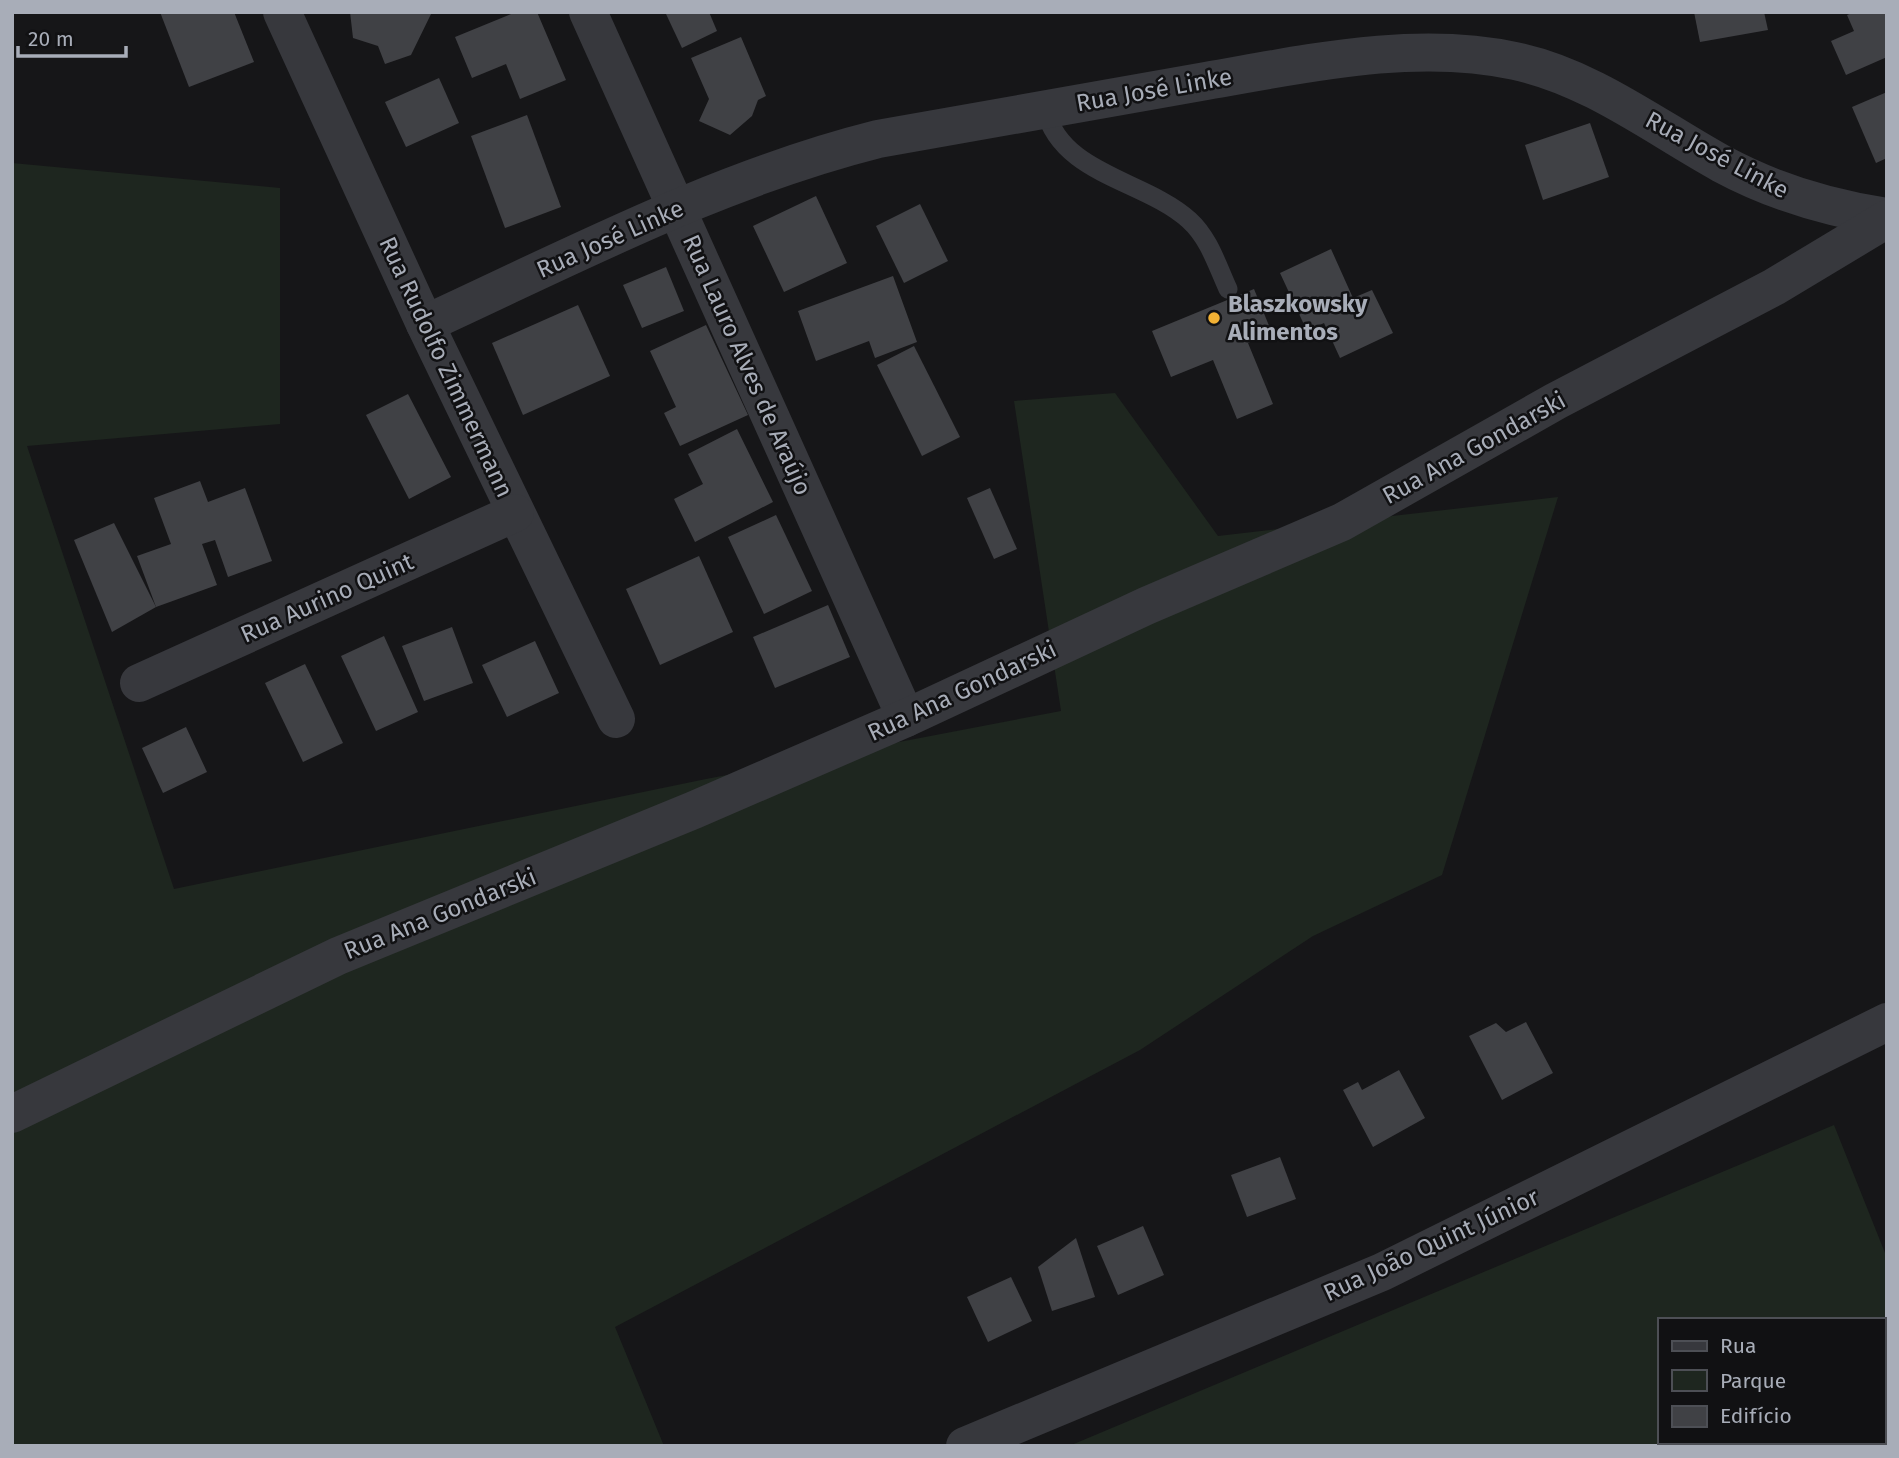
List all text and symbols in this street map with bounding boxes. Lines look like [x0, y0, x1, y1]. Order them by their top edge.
scale bar [18, 14, 126, 58]
text: 20 m [28, 26, 74, 52]
street label: Rua José Linke [1074, 63, 1234, 117]
street label: Rua José Linke [1641, 106, 1793, 204]
street label: Rua José Linke [532, 194, 688, 284]
street label: Rua Lauro Alves de Araújo [677, 230, 817, 500]
street label: Rua Rudolfo Zimmermann [373, 232, 519, 502]
place label: Blaszkowsky Alimentos [1227, 290, 1368, 346]
marker: Blaszkowsky Alimentos [1206, 310, 1222, 326]
street label: Rua Ana Gondarski [1378, 386, 1570, 510]
street label: Rua Aurino Quint [236, 547, 418, 649]
street label: Rua Ana Gondarski [863, 635, 1061, 747]
street label: Rua Ana Gondarski [340, 863, 540, 965]
street label: Rua João Quint Júnior [1319, 1183, 1544, 1307]
legend [1658, 1318, 1885, 1444]
text: Rua [1720, 1333, 1756, 1359]
text: Parque [1720, 1368, 1786, 1394]
text: Edifício [1720, 1403, 1792, 1429]

